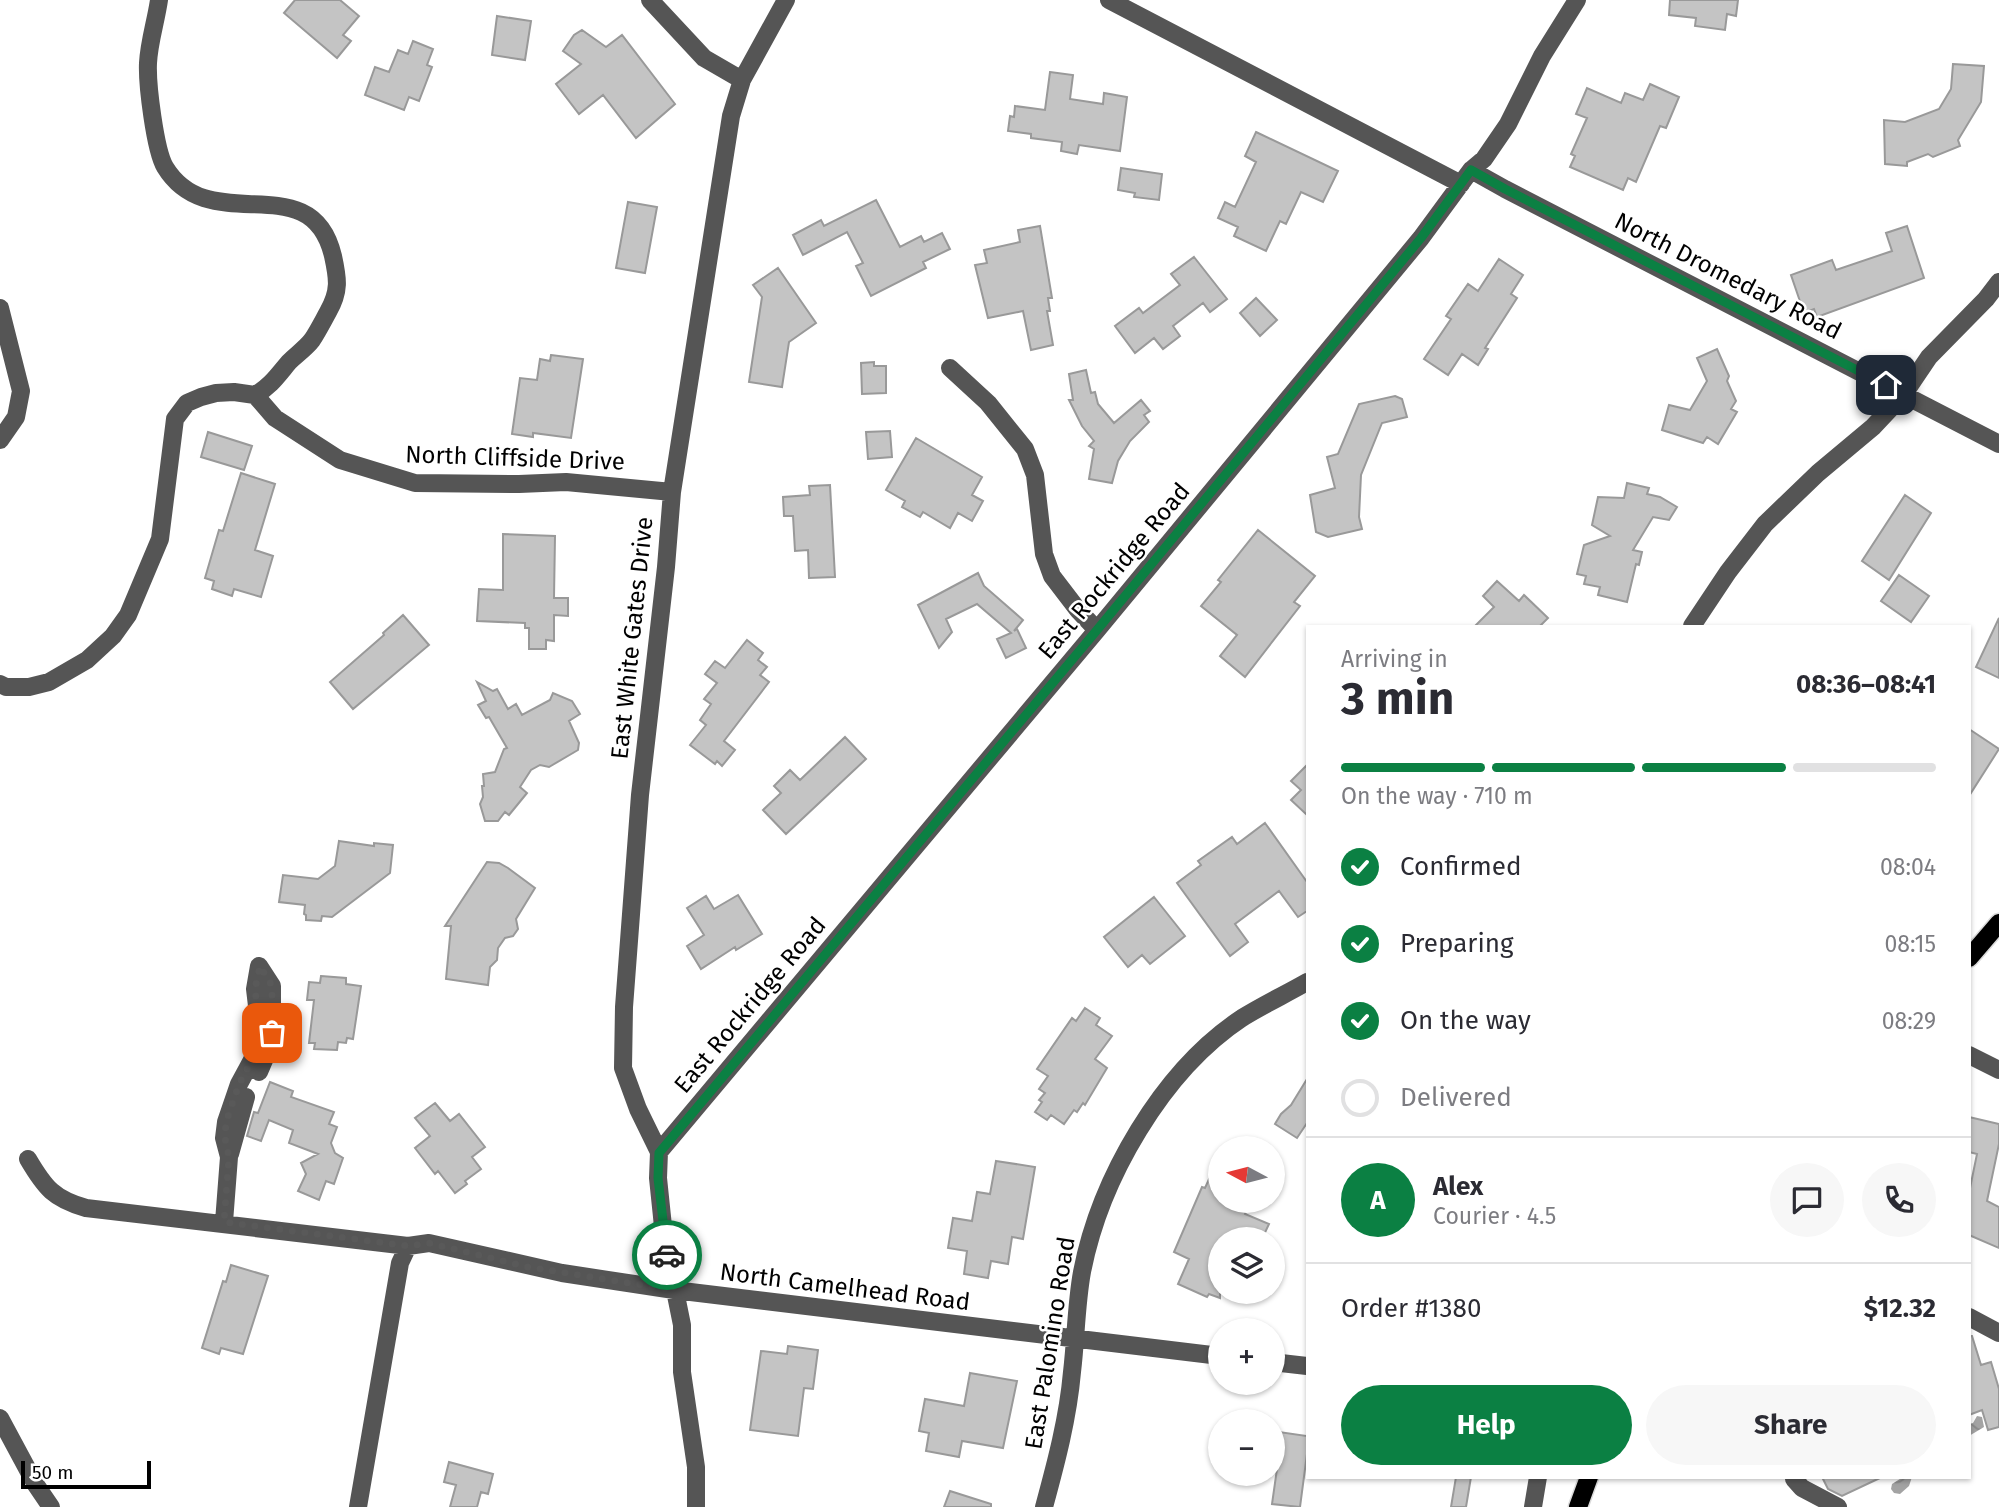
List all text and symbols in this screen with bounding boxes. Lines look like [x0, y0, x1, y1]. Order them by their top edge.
street label: North Dromedary Road [1610, 207, 1846, 345]
pin [1856, 355, 1916, 415]
icon: home [1867, 366, 1905, 404]
street label: North Cliffside Drive [405, 440, 625, 476]
street label: East Rockridge Road [1032, 477, 1196, 665]
street label: East White Gates Drive [605, 515, 659, 761]
text: Arriving in [1341, 645, 1448, 673]
text: 08:36–08:41 [1796, 669, 1936, 700]
text: 3 min [1341, 671, 1454, 726]
text: On the way · 710 m [1341, 782, 1533, 810]
icon: check [1341, 848, 1379, 886]
text: Confirmed [1400, 851, 1521, 882]
text: 08:04 [1880, 853, 1936, 881]
street label: East Rockridge Road [668, 911, 832, 1099]
icon: check [1341, 925, 1379, 963]
text: Preparing [1400, 928, 1513, 959]
text: 08:15 [1884, 930, 1936, 958]
icon: check [1341, 1002, 1379, 1040]
pin [242, 1003, 302, 1063]
text: On the way [1400, 1005, 1531, 1036]
text: 08:29 [1882, 1007, 1936, 1035]
icon: bag [253, 1014, 291, 1052]
text: Delivered [1400, 1082, 1512, 1113]
north arrow [1208, 1136, 1284, 1213]
map controls [1208, 1136, 1285, 1486]
button: chat [1770, 1163, 1844, 1237]
button: phone [1862, 1163, 1936, 1237]
text: Alex [1433, 1171, 1483, 1202]
text: A [1370, 1185, 1386, 1216]
text: Courier · 4.5 [1433, 1202, 1556, 1230]
courier [632, 1220, 702, 1290]
button: layers [1208, 1227, 1285, 1304]
street label: East Palomino Road [1019, 1235, 1081, 1451]
icon: car [648, 1236, 686, 1274]
street label: North Camelhead Road [718, 1258, 972, 1316]
text: Order #1380 [1341, 1293, 1481, 1324]
text: $12.32 [1864, 1293, 1936, 1324]
button: + [1208, 1318, 1285, 1395]
button: Help [1341, 1385, 1632, 1465]
button: Share [1646, 1385, 1936, 1465]
button: − [1208, 1409, 1285, 1486]
scale bar [21, 1458, 150, 1490]
text: 50 m [32, 1461, 73, 1484]

